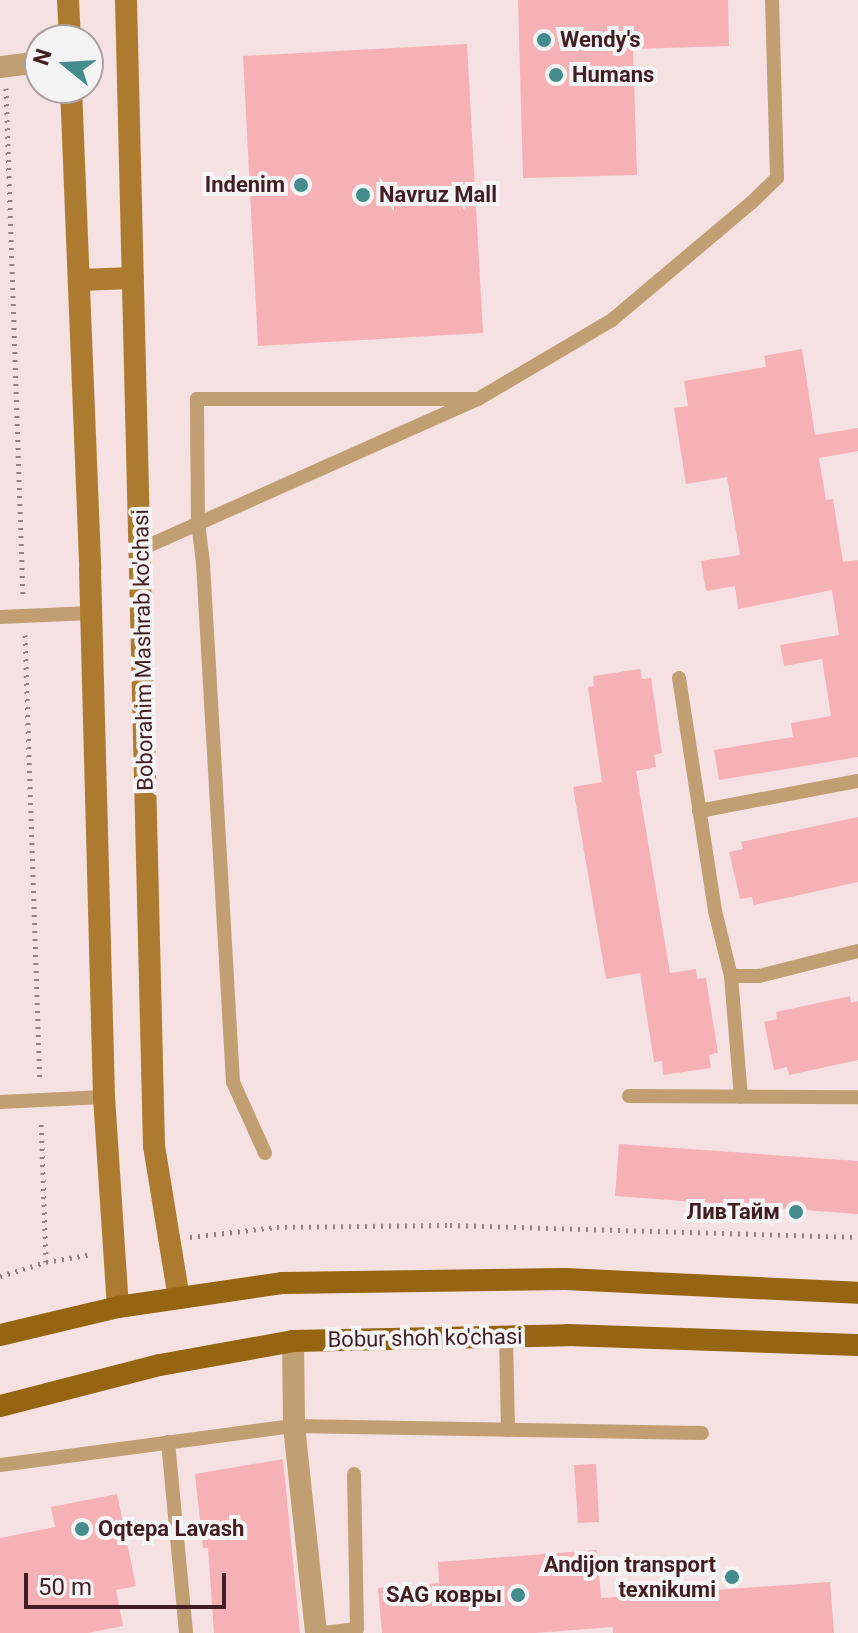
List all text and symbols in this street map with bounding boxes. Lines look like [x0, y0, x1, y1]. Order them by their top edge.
north arrow [24, 24, 104, 104]
place label: Wendy's [560, 27, 641, 53]
marker: Wendy's [535, 31, 553, 49]
text: N [28, 46, 57, 68]
place label: Humans [572, 62, 654, 88]
marker: Humans [547, 66, 565, 84]
place label: Indenim [205, 172, 285, 198]
marker: Indenim [292, 176, 310, 194]
place label: Navruz Mall [379, 182, 497, 208]
marker: Navruz Mall [354, 186, 372, 204]
street label: Boborahim Mashrab ko'chasi [127, 509, 159, 791]
place label: ЛивТайм [687, 1199, 780, 1225]
marker: ЛивТайм [787, 1203, 805, 1221]
street label: Bobur shoh ko'chasi [327, 1323, 523, 1353]
place label: Oqtepa Lavash [98, 1516, 244, 1542]
marker: Oqtepa Lavash [73, 1520, 91, 1538]
place label: Andijon transport texnikumi [544, 1551, 716, 1602]
scale bar [28, 1557, 230, 1607]
marker: Andijon transport texnikumi [723, 1568, 741, 1586]
text: 50 m [38, 1573, 92, 1601]
place label: SAG ковры [386, 1582, 502, 1608]
marker: SAG ковры [509, 1586, 527, 1604]

